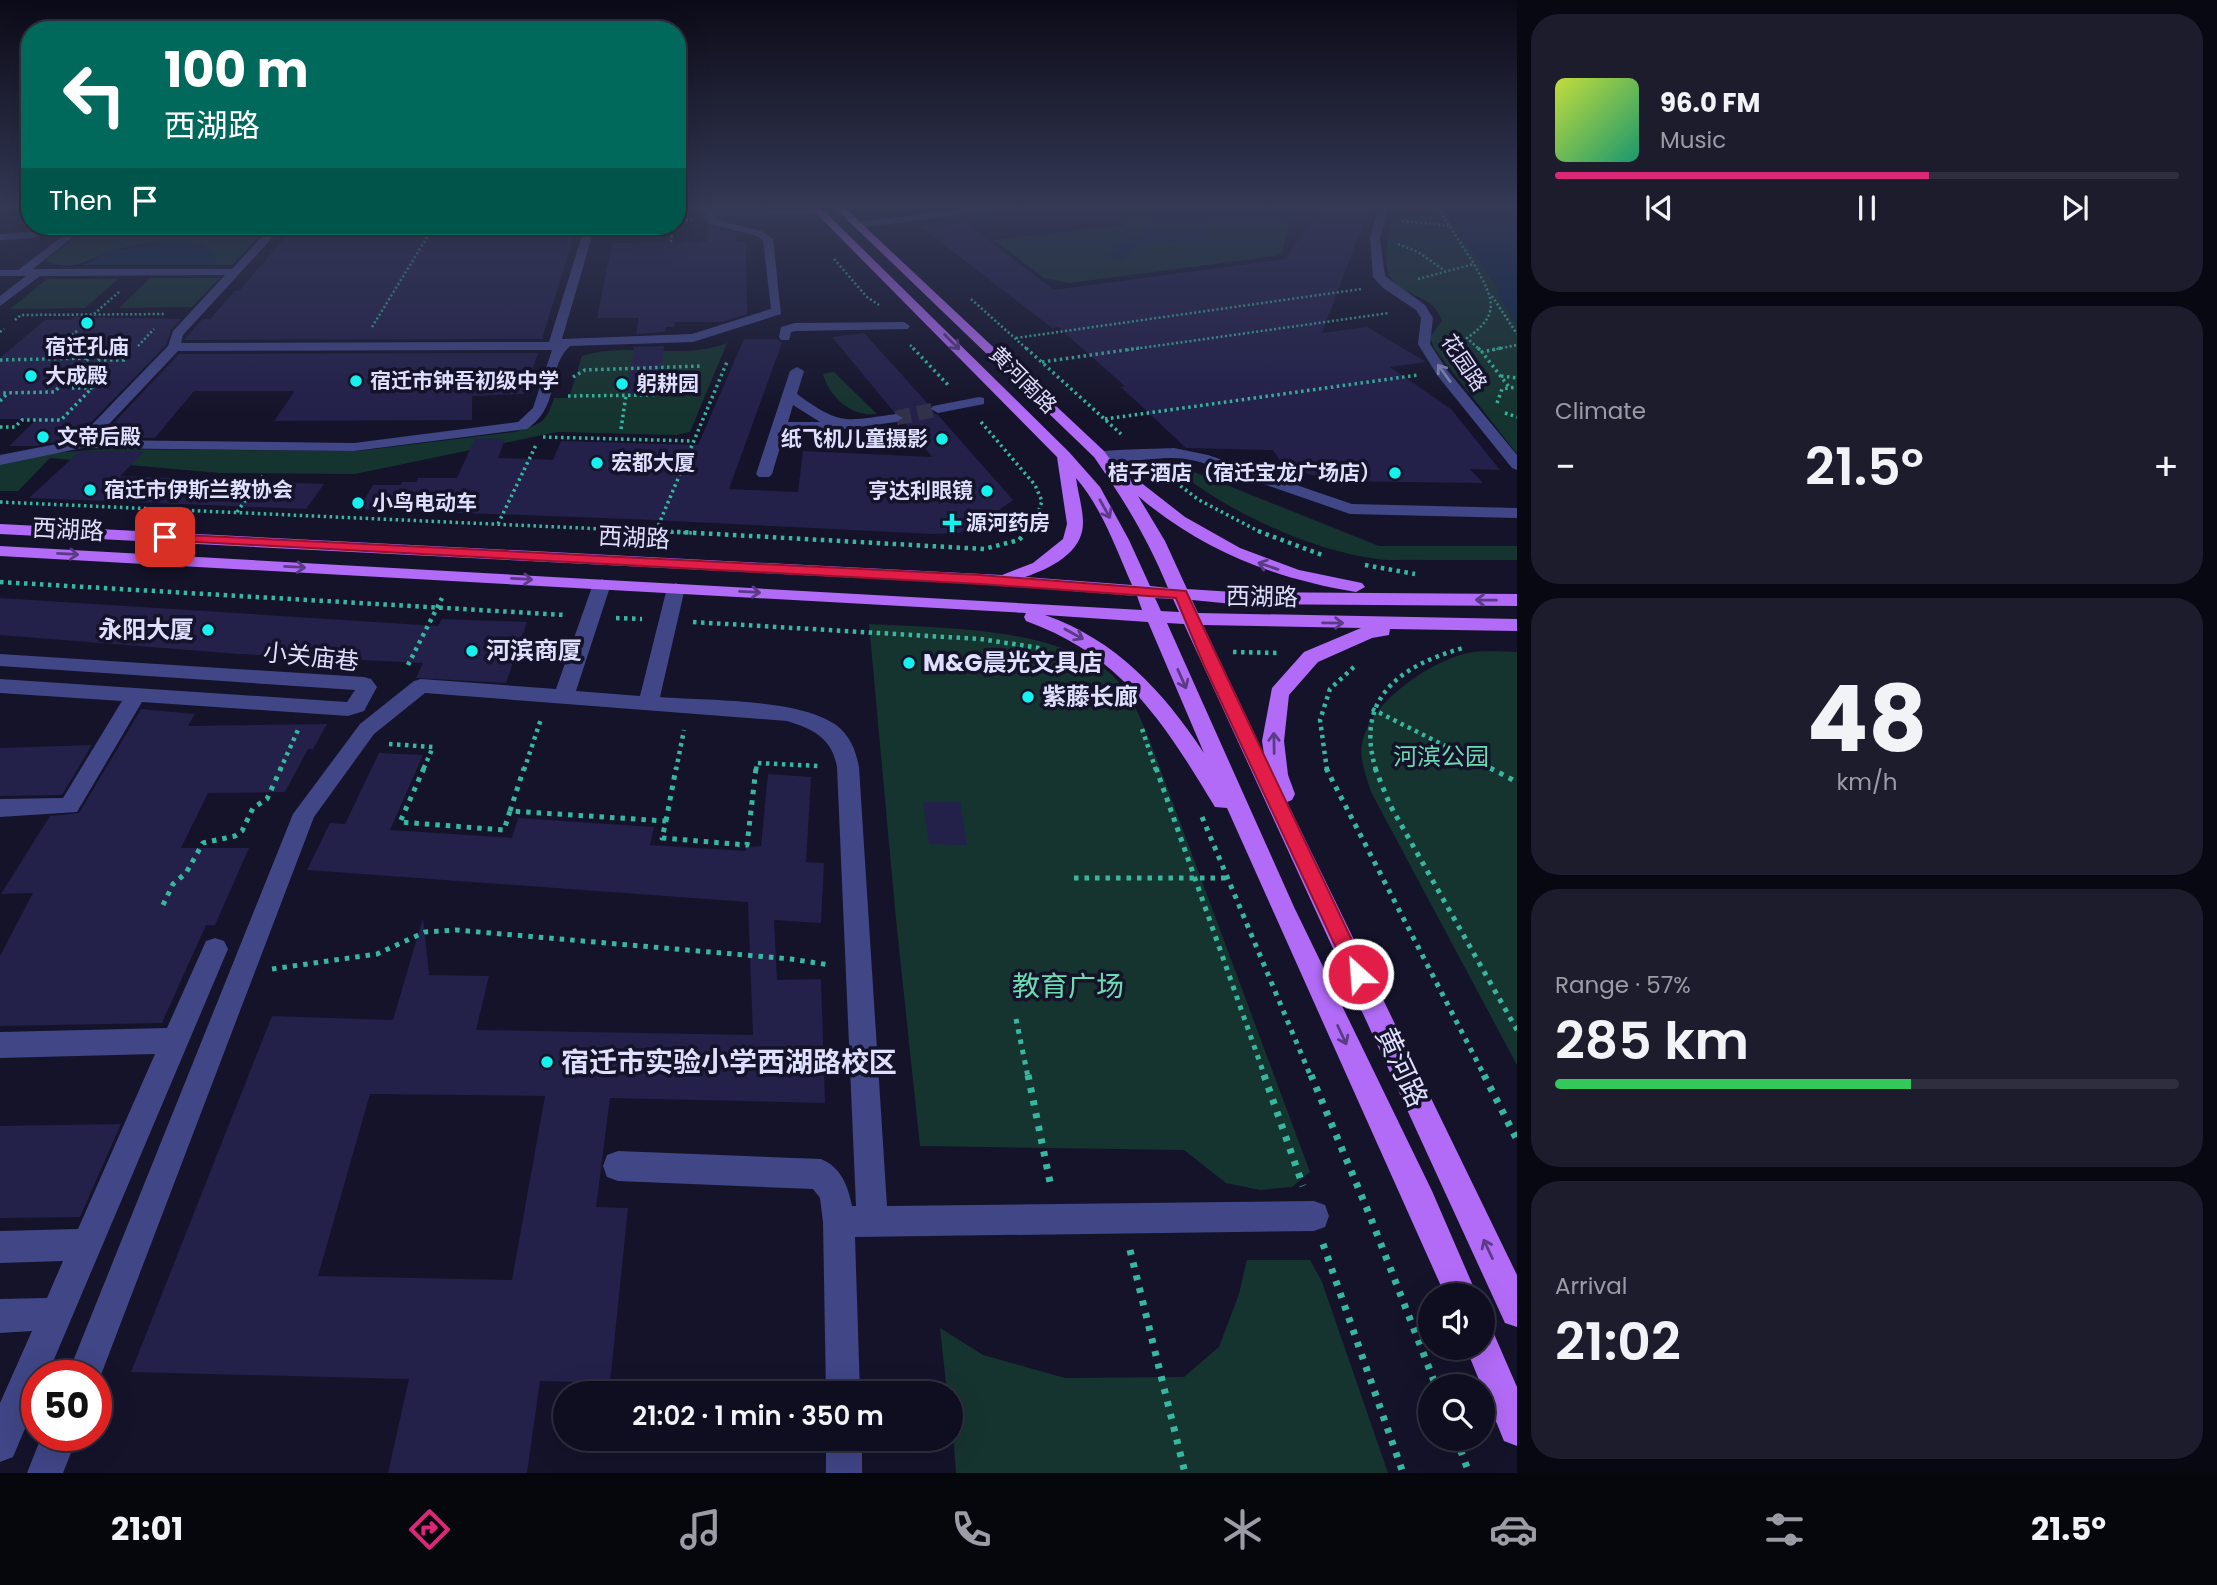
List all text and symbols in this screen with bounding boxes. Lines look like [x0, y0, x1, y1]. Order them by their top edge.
text: 100 m [164, 36, 309, 104]
icon: left [49, 49, 140, 140]
text: 96.0 FM [1660, 85, 1760, 121]
text: 西湖路 [164, 103, 260, 148]
text: Music [1660, 124, 1726, 156]
icon: arrive [126, 182, 164, 220]
text: Then [49, 183, 112, 219]
icon: previous [1640, 189, 1678, 227]
icon: pause [1848, 189, 1886, 227]
icon: next [2056, 189, 2094, 227]
marker: 宿迁孔庙 [79, 315, 95, 331]
street label: 花园路 [1435, 328, 1494, 397]
place label: 宿迁孔庙 [45, 332, 129, 361]
one-way arrow [943, 333, 960, 350]
street label: 黄河南路 [983, 340, 1063, 420]
place label: 大成殿 [45, 361, 108, 390]
one-way arrow [1436, 364, 1451, 383]
place label: 宿迁市钟吾初级中学 [370, 366, 559, 395]
marker: 大成殿 [23, 368, 39, 384]
place label: 躬耕园 [636, 369, 699, 398]
marker: 宿迁市钟吾初级中学 [348, 373, 364, 389]
marker: 躬耕园 [614, 376, 630, 392]
text: Climate [1555, 395, 1646, 427]
place label: 文帝后殿 [57, 422, 141, 451]
place label: 纸飞机儿童摄影 [781, 424, 928, 453]
marker: 文帝后殿 [35, 429, 51, 445]
text: 21.5° [1805, 430, 1924, 503]
marker: 纸飞机儿童摄影 [934, 431, 950, 447]
text: − [1555, 440, 1576, 493]
text: + [2153, 440, 2179, 493]
place label: 宏都大厦 [611, 448, 695, 477]
marker: 宏都大厦 [589, 455, 605, 471]
place label: 桔子酒店（宿迁宝龙广场店） [1108, 458, 1381, 487]
marker: 桔子酒店（宿迁宝龙广场店） [1387, 465, 1403, 481]
place label: 宿迁市伊斯兰教协会 [104, 475, 293, 504]
place label: 亨达利眼镜 [868, 476, 973, 505]
marker: 宿迁市伊斯兰教协会 [82, 482, 98, 498]
marker: 亨达利眼镜 [979, 483, 995, 499]
place label: 小鸟电动车 [372, 488, 477, 517]
marker: 小鸟电动车 [350, 495, 366, 511]
one-way arrow [1098, 499, 1112, 519]
pin [135, 507, 195, 567]
place label: 源河药房 [966, 508, 1050, 537]
street label: 西湖路 [31, 511, 105, 548]
marker: 源河药房 [944, 515, 960, 531]
icon: arrive [146, 518, 184, 556]
street label: 西湖路 [597, 519, 671, 556]
one-way arrow [56, 548, 79, 561]
one-way arrow [1258, 558, 1279, 571]
one-way arrow [284, 561, 306, 574]
one-way arrow [511, 573, 534, 586]
street label: 西湖路 [1226, 579, 1298, 614]
one-way arrow [738, 585, 761, 598]
one-way arrow [1475, 593, 1498, 607]
place label: 永阳大厦 [98, 613, 194, 646]
one-way arrow [1321, 616, 1344, 630]
marker: 永阳大厦 [200, 622, 216, 638]
one-way arrow [1064, 627, 1084, 641]
place label: 河滨商厦 [486, 634, 582, 667]
street label: 小关庙巷 [262, 635, 361, 678]
marker: 河滨商厦 [464, 643, 480, 659]
place label: M&G晨光文具店 [923, 646, 1102, 679]
marker: M&G晨光文具店 [901, 655, 917, 671]
text: 48 [1807, 655, 1927, 783]
one-way arrow [1176, 668, 1189, 690]
place label: 紫藤长廊 [1042, 680, 1138, 713]
marker: 紫藤长廊 [1020, 689, 1036, 705]
one-way arrow [1268, 732, 1281, 755]
park label: 河滨公园 [1393, 740, 1489, 773]
text: km/h [1836, 766, 1898, 798]
position arrow [1321, 937, 1395, 1011]
park label: 教育广场 [1012, 967, 1124, 1006]
text: Range · 57% [1555, 969, 1691, 1001]
text: 285 km [1555, 1004, 1749, 1077]
street label: 黄河路 [1366, 1021, 1437, 1114]
one-way arrow [1336, 1024, 1349, 1045]
place label: 宿迁市实验小学西湖路校区 [561, 1043, 897, 1082]
marker: 宿迁市实验小学西湖路校区 [539, 1054, 555, 1070]
one-way arrow [1481, 1239, 1494, 1260]
text: Arrival [1555, 1270, 1627, 1302]
map controls [1418, 1283, 1495, 1451]
button: sound [1418, 1283, 1495, 1360]
text: 21:02 [1555, 1305, 1681, 1378]
speed limit sign: 50 [21, 1360, 112, 1451]
button: search [1418, 1374, 1495, 1451]
text: 21:02 · 1 min · 350 m [632, 1398, 884, 1434]
icon: directions [405, 1505, 454, 1554]
icon: music [676, 1505, 725, 1554]
icon: phone [947, 1505, 996, 1554]
icon: climate [1218, 1505, 1267, 1554]
icon: car [1489, 1505, 1538, 1554]
icon: filters [1760, 1505, 1809, 1554]
text: 21:01 [111, 1506, 183, 1551]
text: 21.5° [2031, 1506, 2106, 1551]

